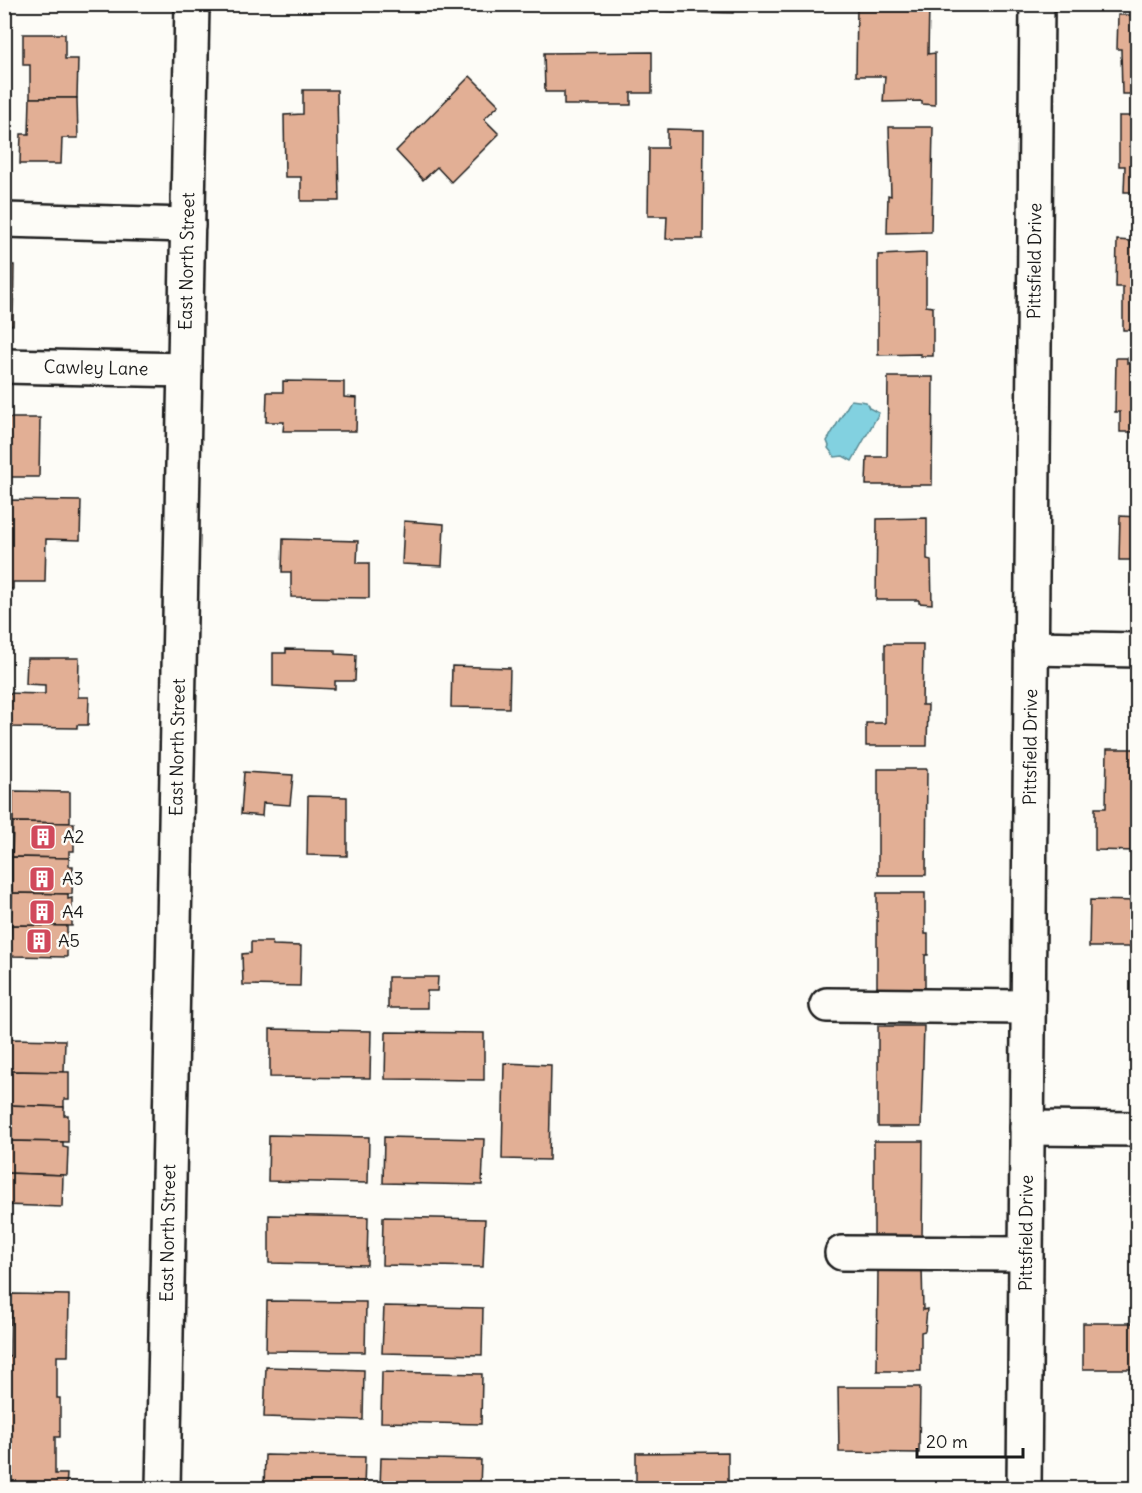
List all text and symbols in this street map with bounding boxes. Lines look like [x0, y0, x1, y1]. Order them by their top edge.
street label: East North Street [174, 192, 199, 330]
street label: Pittsfield Drive [1022, 203, 1046, 319]
street label: Cawley Lane [43, 355, 148, 380]
street label: East North Street [164, 678, 190, 816]
street label: Pittsfield Drive [1018, 689, 1042, 805]
building icon: A2 [28, 822, 58, 852]
place label: A2 [63, 825, 85, 848]
building icon: A3 [27, 864, 57, 894]
place label: A3 [62, 867, 84, 890]
building icon: A4 [27, 897, 57, 927]
place label: A4 [62, 900, 84, 923]
building icon: A5 [24, 926, 54, 956]
place label: A5 [58, 929, 80, 952]
street label: East North Street [155, 1164, 180, 1302]
street label: Pittsfield Drive [1014, 1175, 1038, 1291]
scale bar [917, 1421, 1024, 1459]
text: 20 m [926, 1430, 968, 1453]

